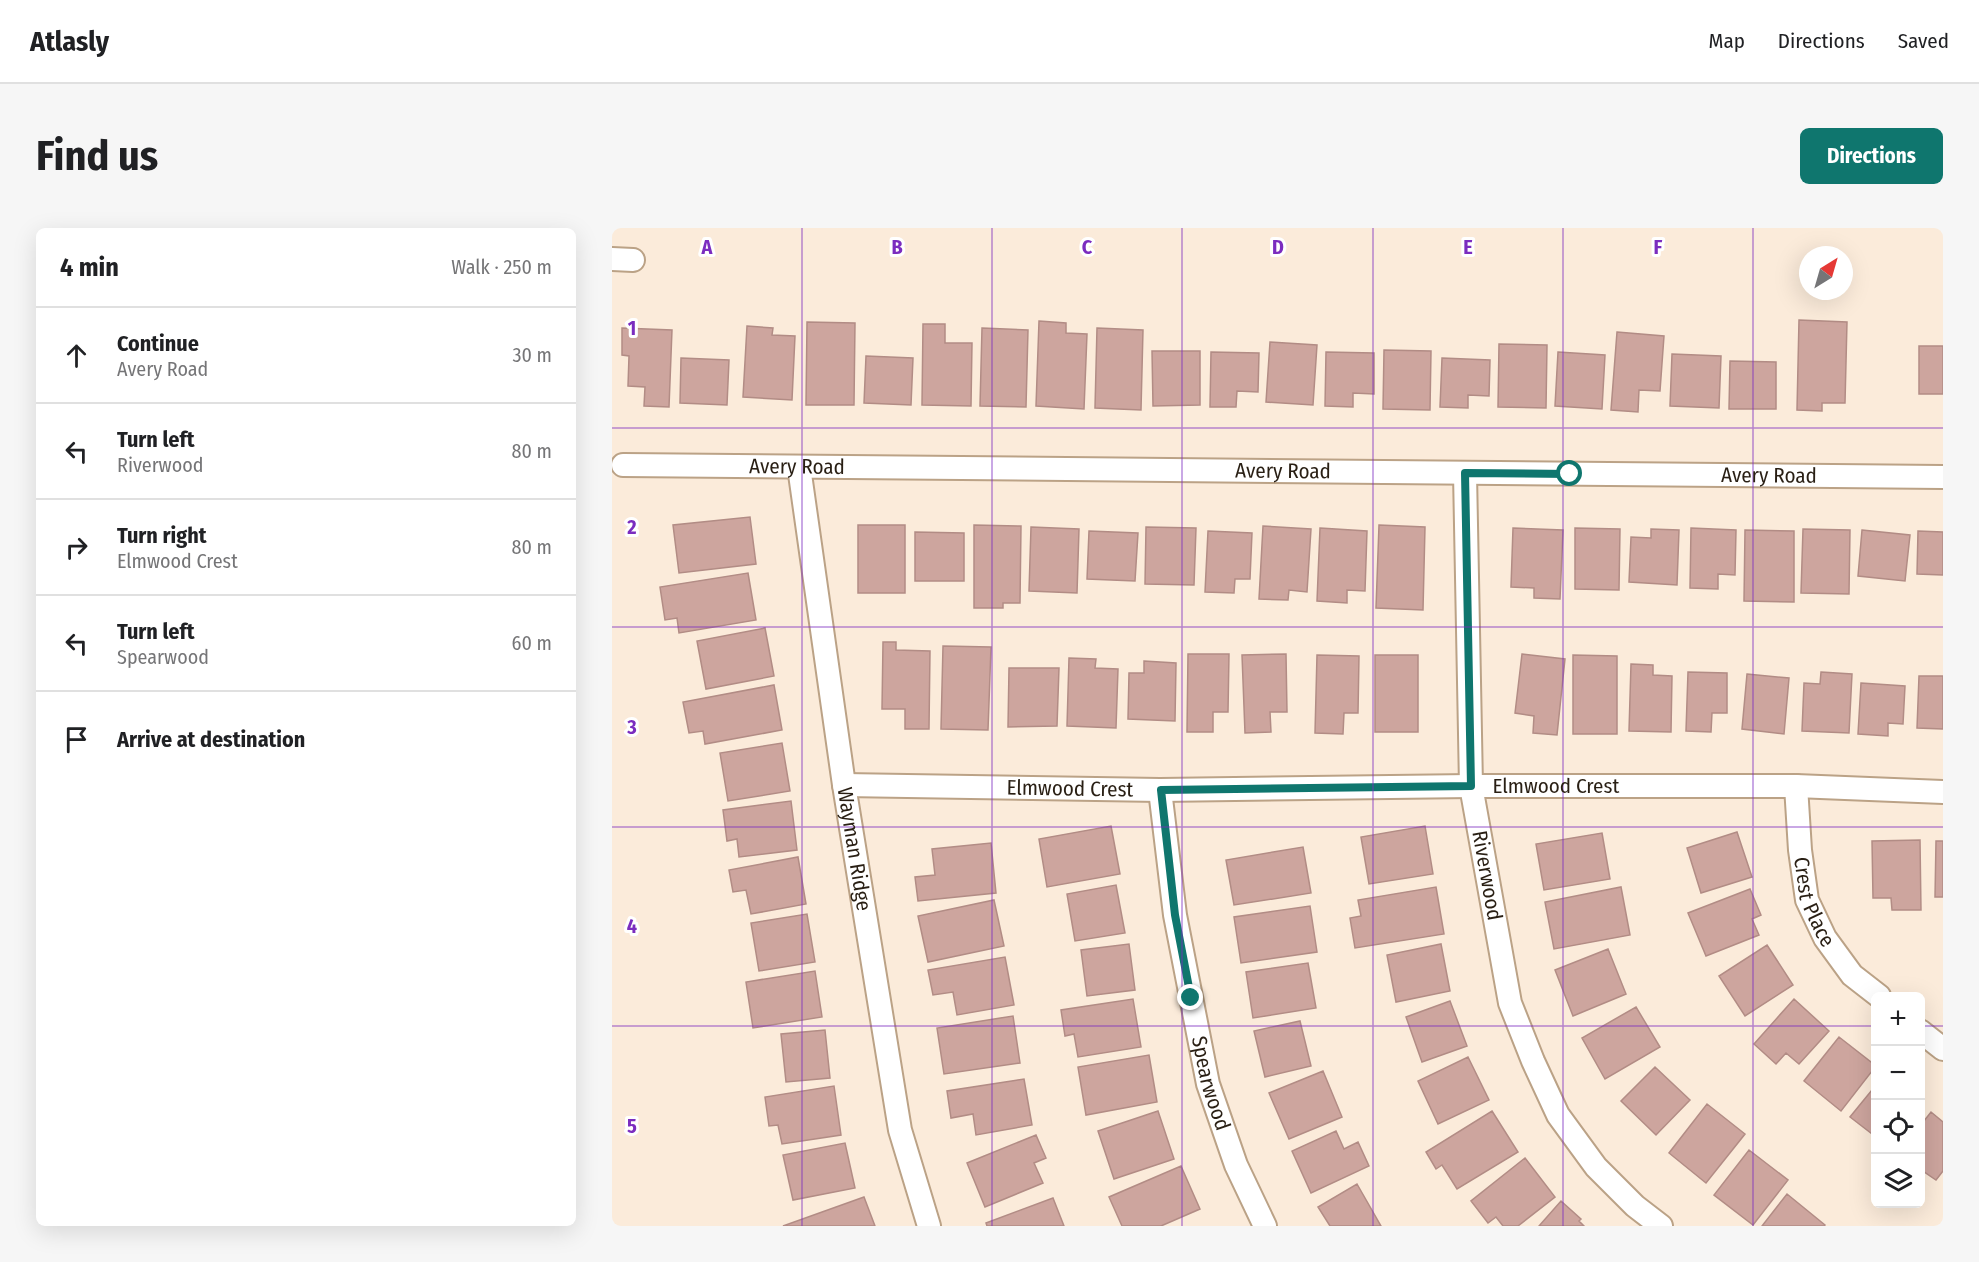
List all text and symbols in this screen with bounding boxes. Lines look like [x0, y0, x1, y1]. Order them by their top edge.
text: Atlasly [30, 25, 109, 58]
text: Map [1708, 28, 1745, 54]
text: Directions [1778, 28, 1865, 54]
text: Saved [1898, 28, 1949, 54]
button: Directions [1800, 128, 1943, 184]
text: Find us [36, 131, 158, 181]
text: A [701, 235, 714, 259]
text: B [891, 235, 903, 259]
text: C [1082, 235, 1093, 259]
text: D [1272, 235, 1284, 259]
text: E [1463, 235, 1473, 259]
text: F [1654, 235, 1663, 259]
north arrow [1799, 246, 1853, 300]
text: 4 min [60, 252, 119, 283]
text: Walk · 250 m [451, 255, 552, 279]
text: 1 [628, 316, 636, 340]
text: Continue [117, 330, 199, 357]
icon: ahead [60, 339, 93, 372]
text: 30 m [512, 343, 552, 367]
text: Avery Road [117, 357, 208, 381]
text: Turn left [117, 426, 195, 453]
icon: left [60, 435, 93, 468]
text: 80 m [512, 439, 552, 463]
text: Riverwood [117, 453, 203, 477]
street label: Avery Road [749, 453, 845, 480]
street label: Avery Road [1235, 458, 1331, 484]
route start [1556, 460, 1582, 486]
street label: Avery Road [1721, 462, 1817, 489]
text: 2 [626, 515, 637, 539]
text: Turn right [117, 522, 206, 549]
icon: right [60, 531, 93, 564]
text: 80 m [512, 535, 552, 559]
text: Elmwood Crest [117, 549, 238, 573]
text: Turn left [117, 618, 195, 645]
icon: left [60, 627, 93, 660]
text: 60 m [512, 631, 552, 655]
text: Spearwood [117, 645, 209, 669]
text: 3 [626, 715, 637, 739]
icon: arrive [60, 723, 93, 756]
text: Arrive at destination [117, 726, 305, 753]
street label: Elmwood Crest [1493, 773, 1619, 799]
street label: Elmwood Crest [1006, 775, 1134, 803]
street label: Wayman Ridge [832, 785, 877, 913]
street label: Riverwood [1466, 828, 1508, 923]
street label: Crest Place [1788, 855, 1840, 952]
text: 4 [627, 914, 637, 938]
route end [1177, 984, 1203, 1010]
map controls [1871, 992, 1925, 1208]
button: + [1871, 992, 1925, 1046]
street label: Spearwood [1186, 1034, 1236, 1134]
button: − [1871, 1046, 1925, 1100]
button: locate [1871, 1100, 1925, 1154]
text: 5 [627, 1114, 637, 1138]
button: layers [1871, 1154, 1925, 1208]

